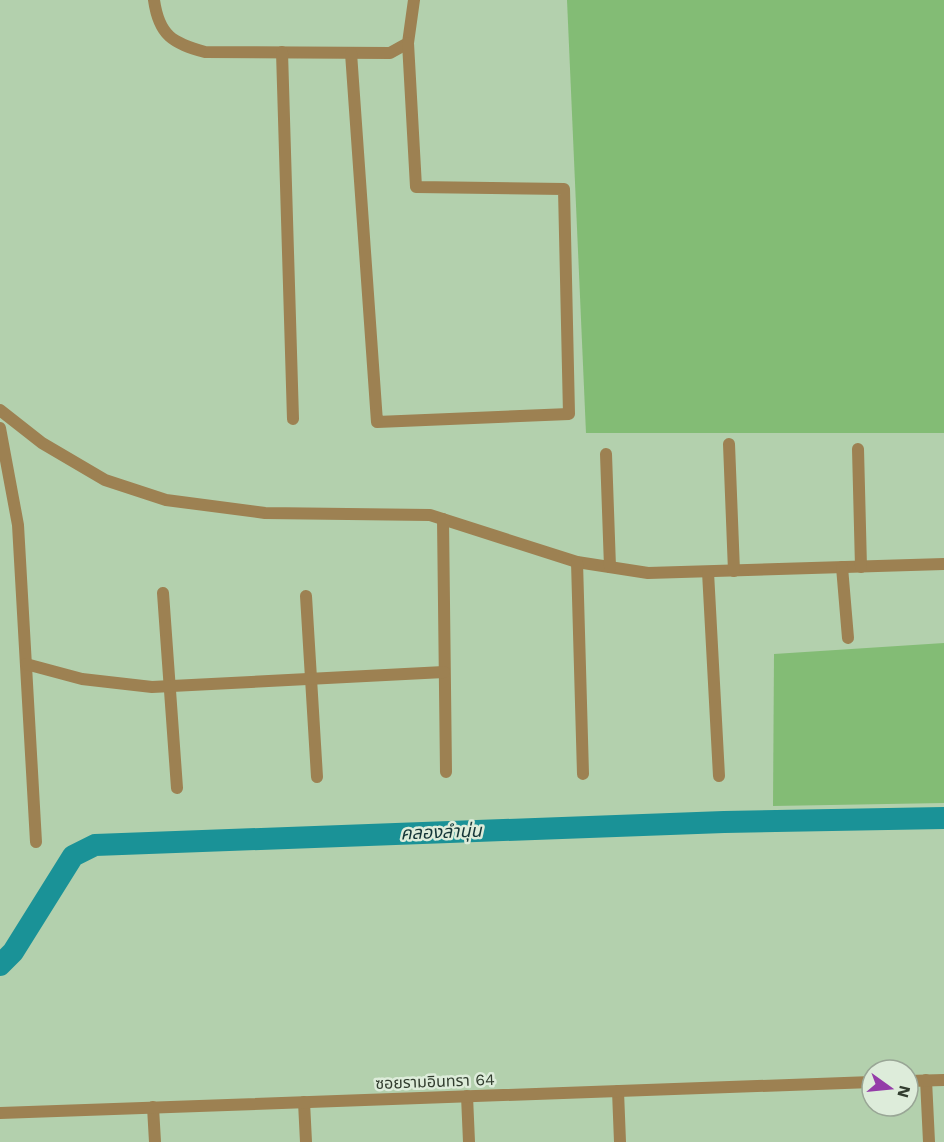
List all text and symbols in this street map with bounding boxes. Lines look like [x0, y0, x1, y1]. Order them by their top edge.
water label: คลองลำนุ่น [400, 820, 483, 844]
north arrow [860, 1058, 920, 1118]
street label: ซอยรามอินทรา 64 [375, 1070, 495, 1093]
text: N [893, 1084, 915, 1100]

